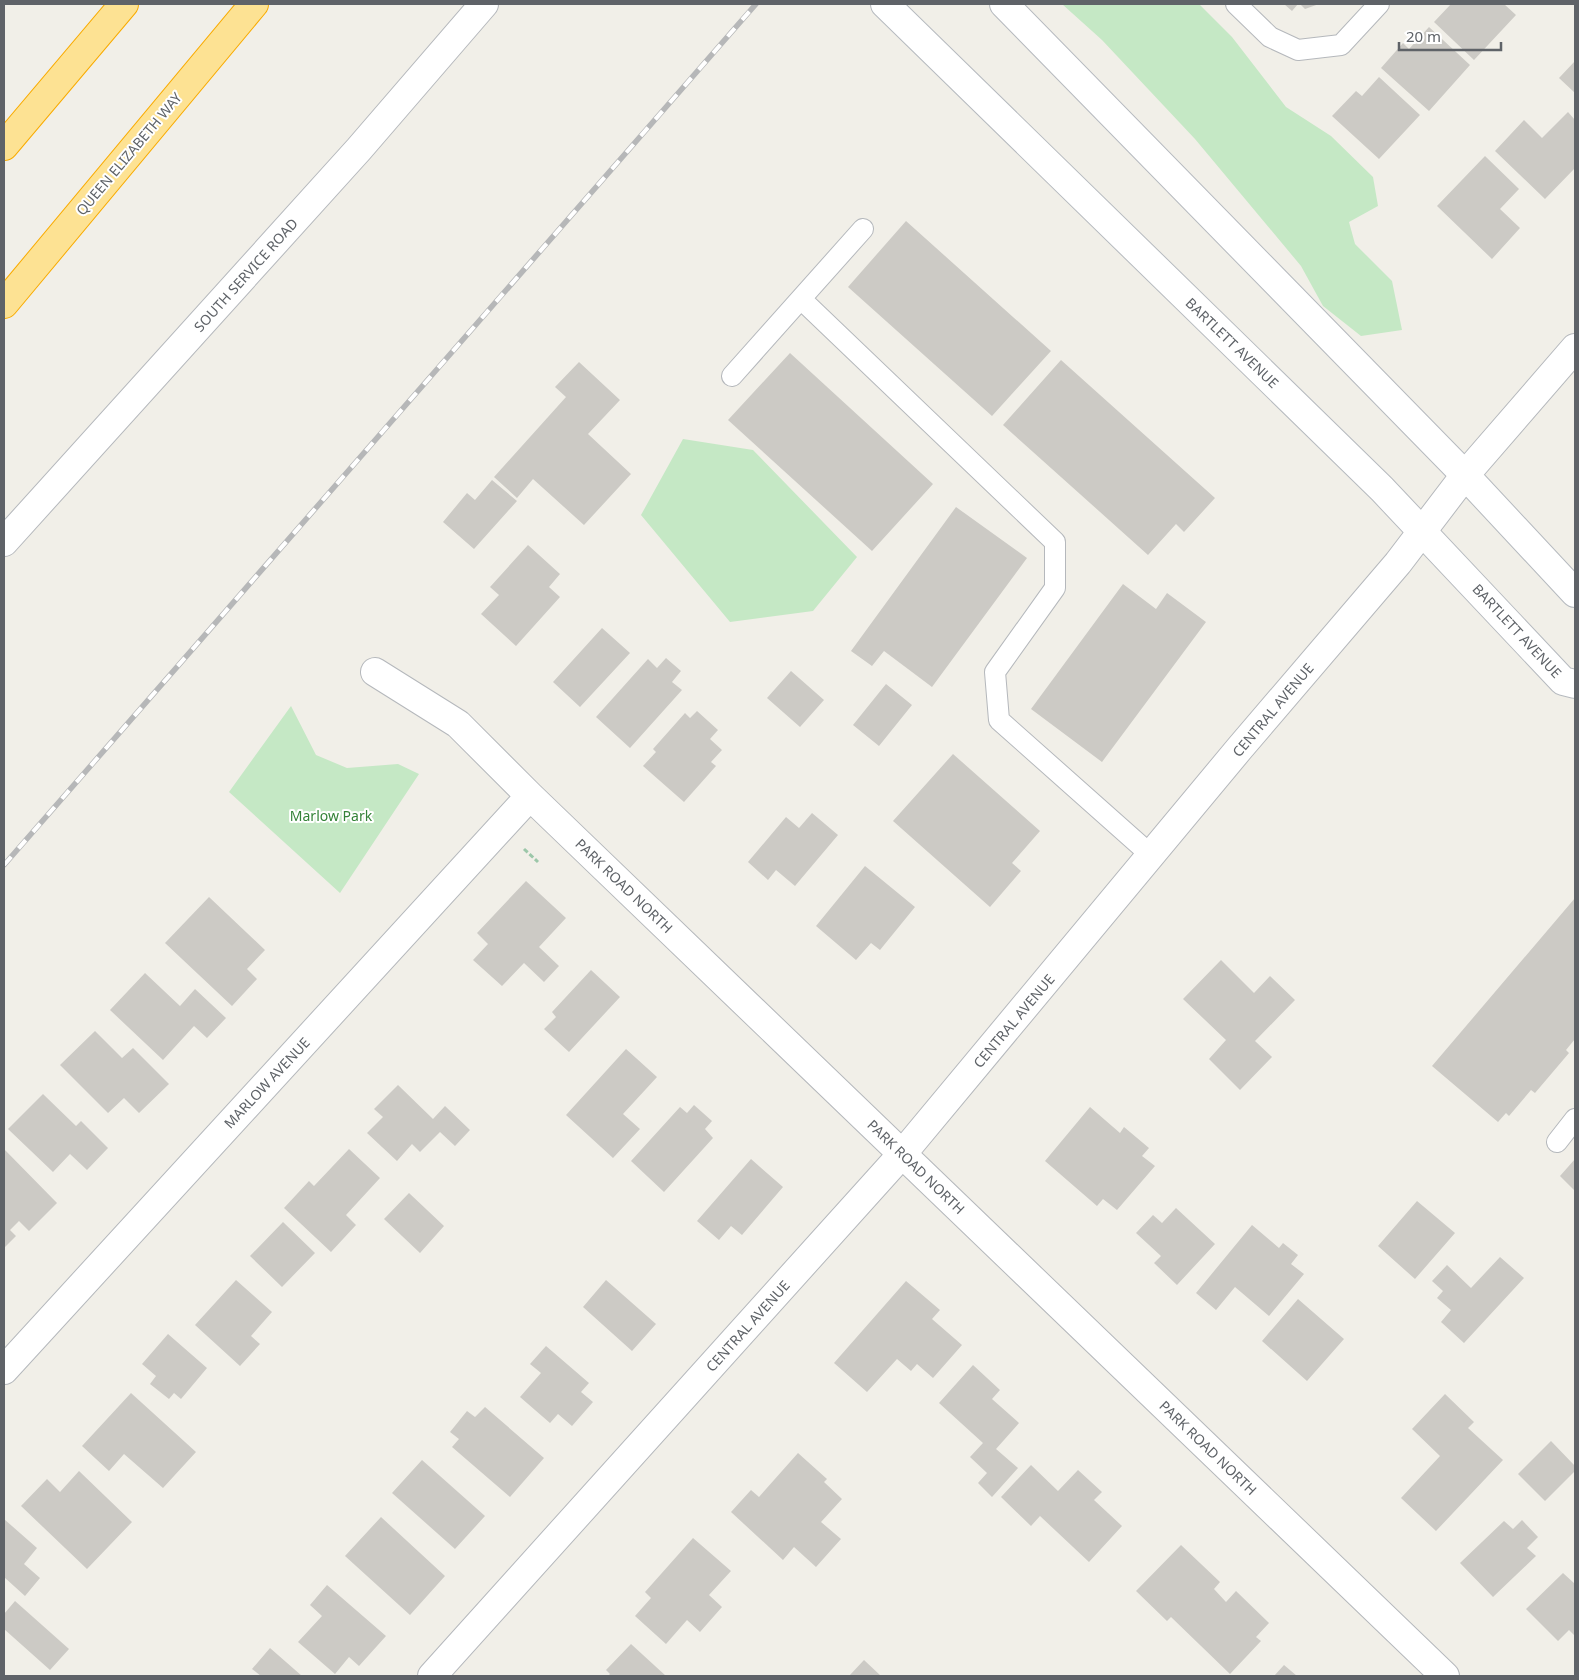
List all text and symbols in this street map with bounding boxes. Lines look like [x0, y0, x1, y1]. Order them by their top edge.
scale bar [1399, 20, 1502, 52]
text: 20 m [1406, 26, 1441, 46]
street label: QUEEN ELIZABETH WAY [72, 88, 186, 219]
street label: SOUTH SERVICE ROAD [189, 214, 302, 336]
street label: BARTLETT AVENUE [1182, 293, 1283, 392]
street label: BARTLETT AVENUE [1469, 579, 1566, 682]
street label: CENTRAL AVENUE [1228, 659, 1317, 761]
park label: Marlow Park [290, 806, 373, 825]
street label: PARK ROAD NORTH [572, 834, 677, 937]
street label: CENTRAL AVENUE [969, 970, 1058, 1072]
street label: MARLOW AVENUE [219, 1033, 314, 1132]
street label: PARK ROAD NORTH [864, 1115, 969, 1218]
street label: CENTRAL AVENUE [701, 1276, 794, 1375]
street label: PARK ROAD NORTH [1156, 1396, 1261, 1499]

